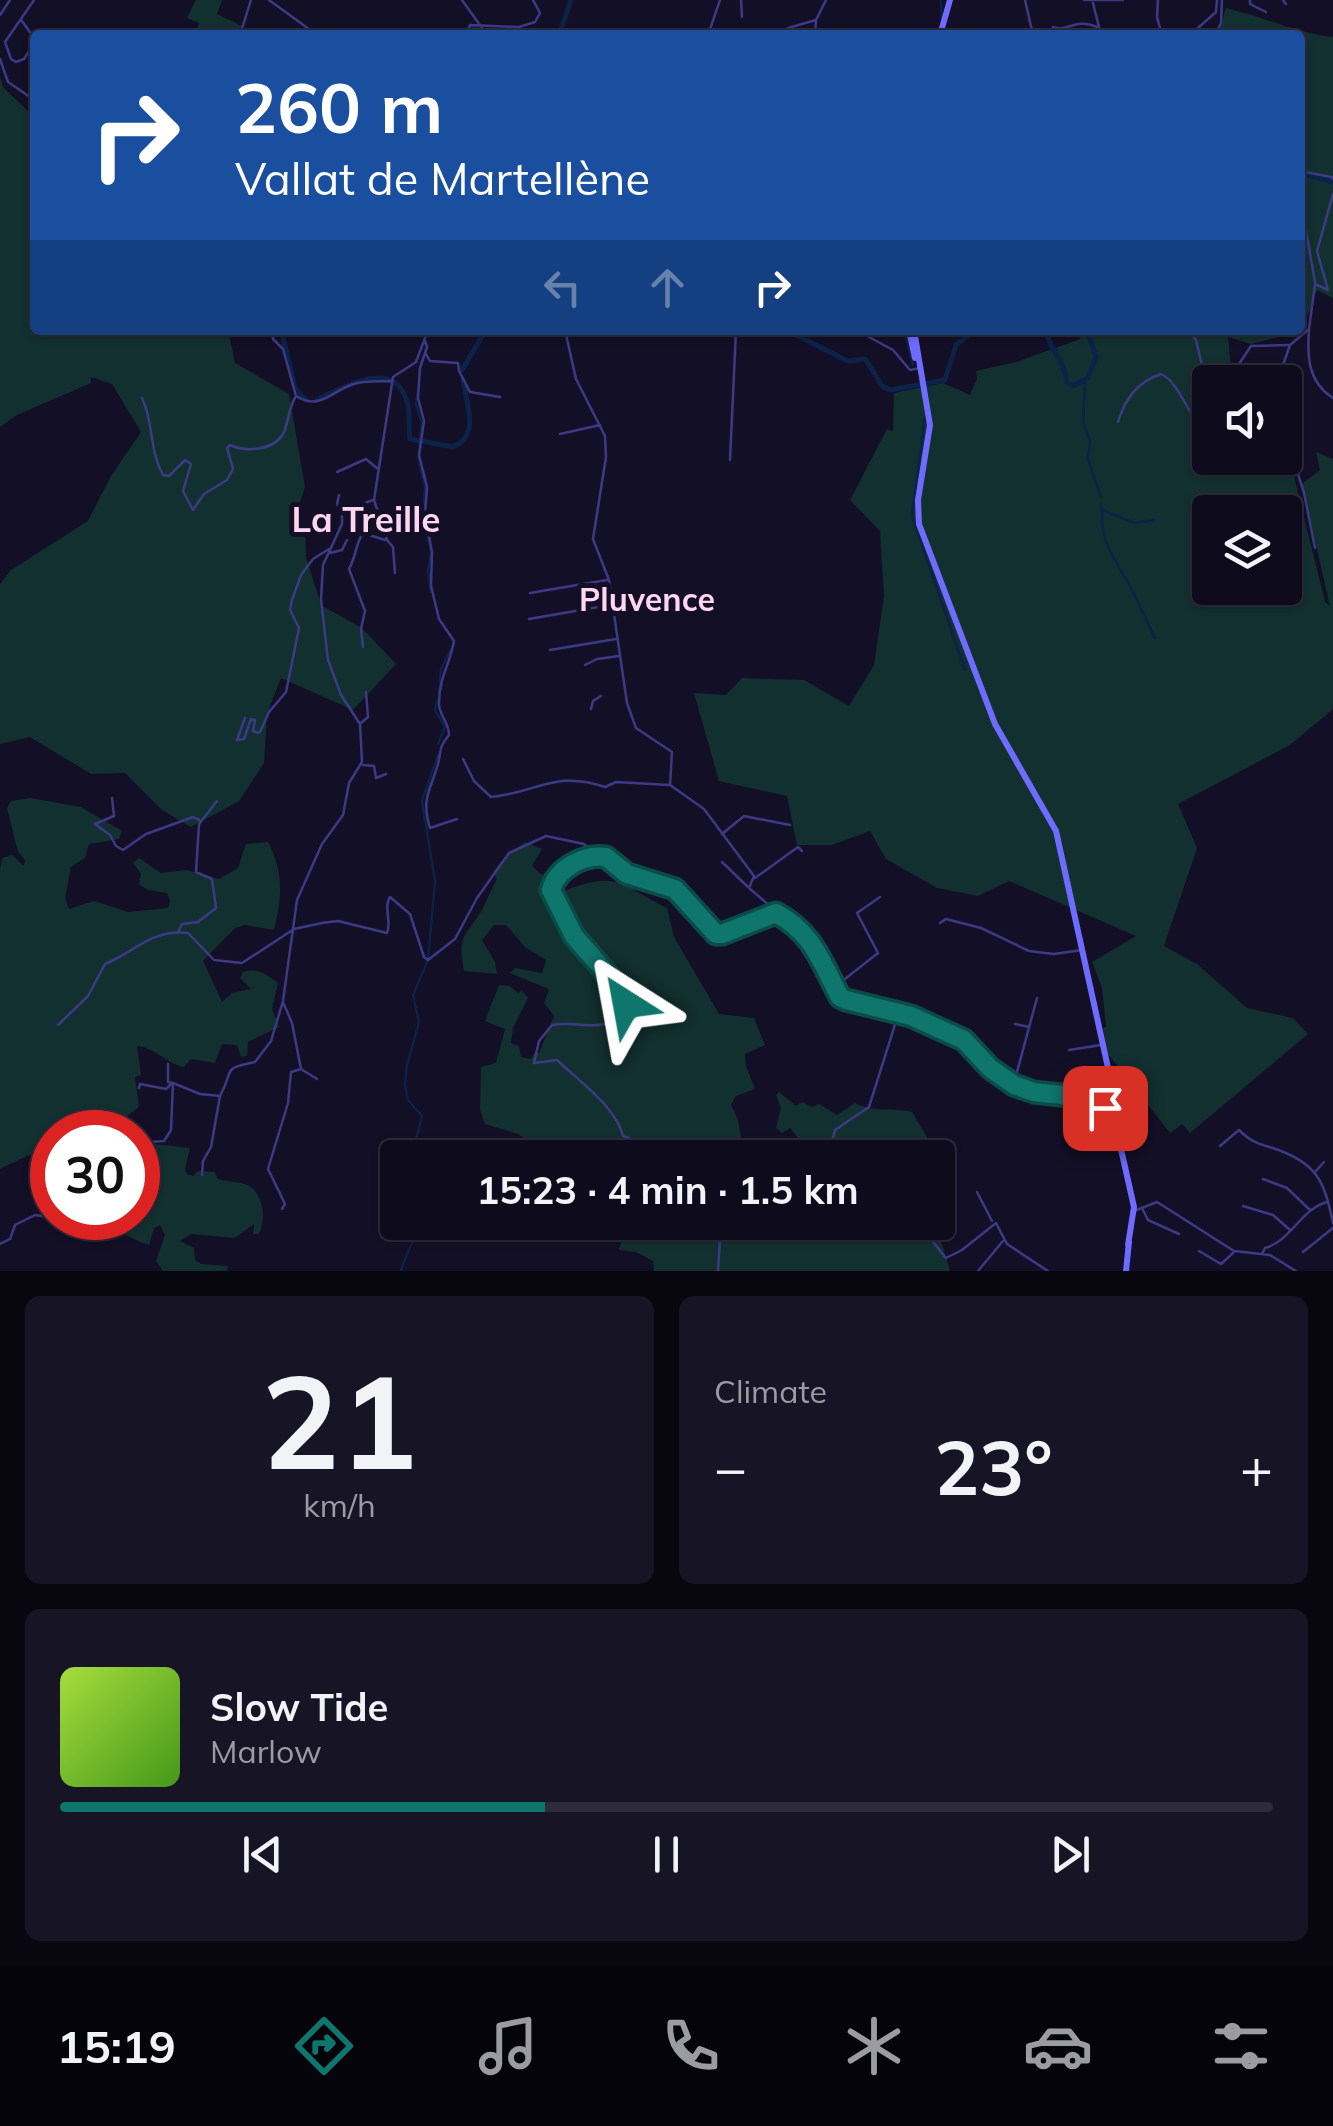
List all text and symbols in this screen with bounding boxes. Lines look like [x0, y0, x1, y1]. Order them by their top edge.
text: 260 m [235, 63, 443, 151]
icon: right [70, 70, 200, 200]
text: Vallat de Martellène [235, 150, 650, 206]
icon: left [535, 260, 590, 315]
icon: ahead [640, 260, 695, 315]
icon: right [745, 260, 800, 315]
map controls [1192, 365, 1302, 605]
button: sound [1192, 365, 1302, 475]
button: layers [1192, 495, 1302, 605]
district label: La Treille [291, 497, 441, 541]
district label: Pluvence [579, 579, 715, 619]
position arrow [574, 952, 678, 1056]
pin [1063, 1066, 1148, 1151]
icon: arrive [1078, 1081, 1133, 1136]
speed limit sign: 30 [30, 1110, 160, 1240]
text: 15:23 · 4 min · 1.5 km [476, 1166, 859, 1214]
text: 21 [261, 1338, 418, 1502]
text: Climate [714, 1371, 827, 1411]
text: 23° [934, 1420, 1053, 1514]
text: − [714, 1433, 747, 1502]
text: + [1240, 1433, 1273, 1502]
text: km/h [303, 1485, 376, 1525]
text: Slow Tide [210, 1683, 388, 1731]
text: Marlow [210, 1731, 322, 1771]
icon: previous [235, 1827, 290, 1882]
icon: pause [639, 1827, 694, 1882]
icon: next [1043, 1827, 1098, 1882]
icon: directions [289, 2011, 359, 2081]
icon: music [473, 2011, 543, 2081]
icon: phone [656, 2011, 726, 2081]
icon: climate [839, 2011, 909, 2081]
icon: car [1023, 2011, 1093, 2081]
icon: filters [1206, 2011, 1276, 2081]
text: 15:19 [57, 2018, 176, 2074]

